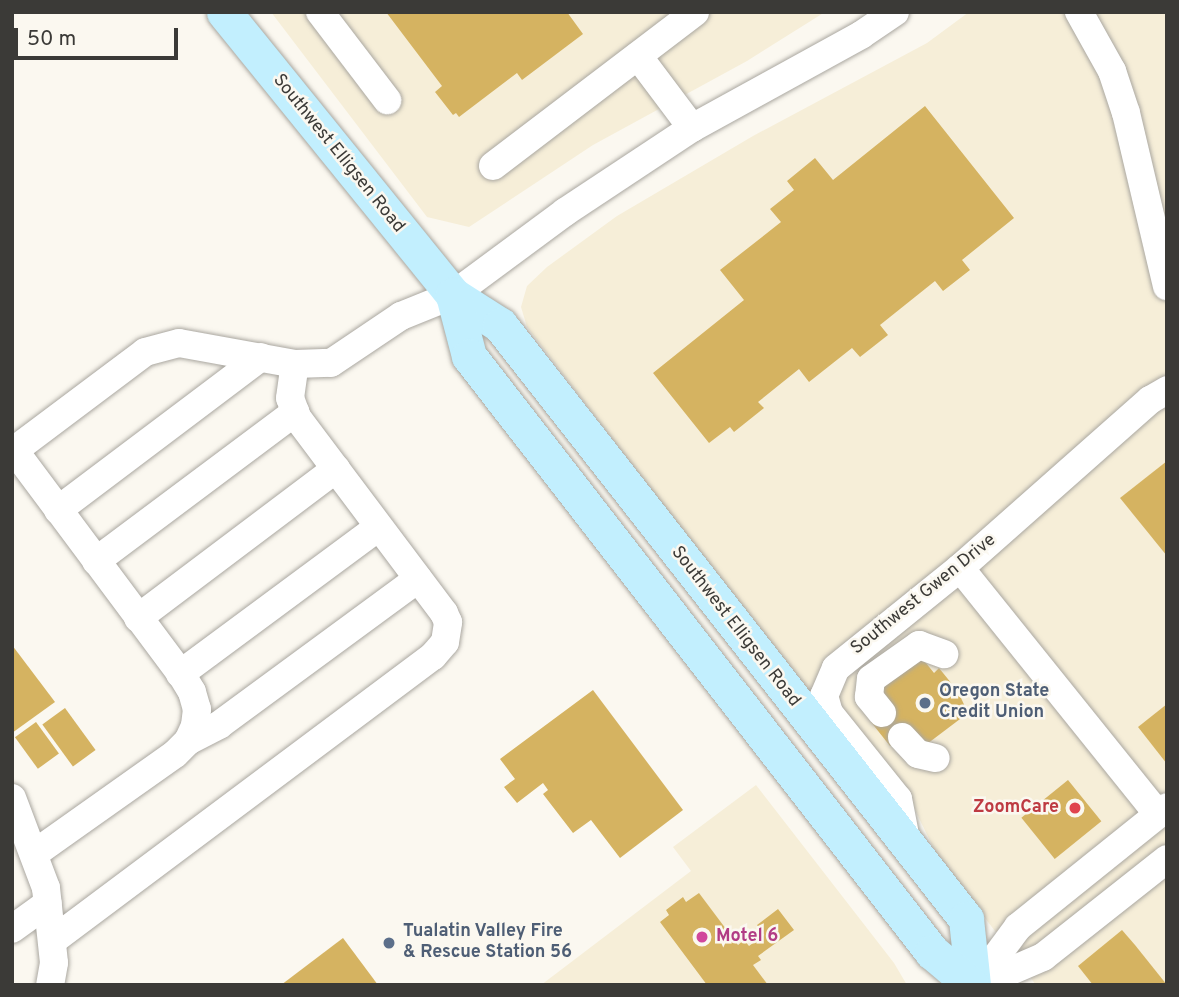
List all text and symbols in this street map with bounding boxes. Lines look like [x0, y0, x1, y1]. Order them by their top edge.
scale bar [18, 14, 182, 58]
text: 50 m [27, 26, 76, 53]
street label: Southwest Elligsen Road [267, 70, 409, 238]
street label: Southwest Gwen Drive [847, 530, 1001, 660]
street label: Southwest Elligsen Road [666, 542, 804, 712]
place label: Oregon State Credit Union [939, 682, 1049, 724]
marker: Oregon State Credit Union [917, 695, 933, 711]
place label: ZoomCare [973, 797, 1059, 819]
marker: ZoomCare [1065, 798, 1085, 818]
place label: Tualatin Valley Fire & Rescue Station 56 [403, 922, 572, 964]
place label: Motel 6 [716, 926, 778, 948]
marker: Motel 6 [694, 929, 710, 945]
marker: Tualatin Valley Fire & Rescue Station 56 [381, 935, 397, 951]

